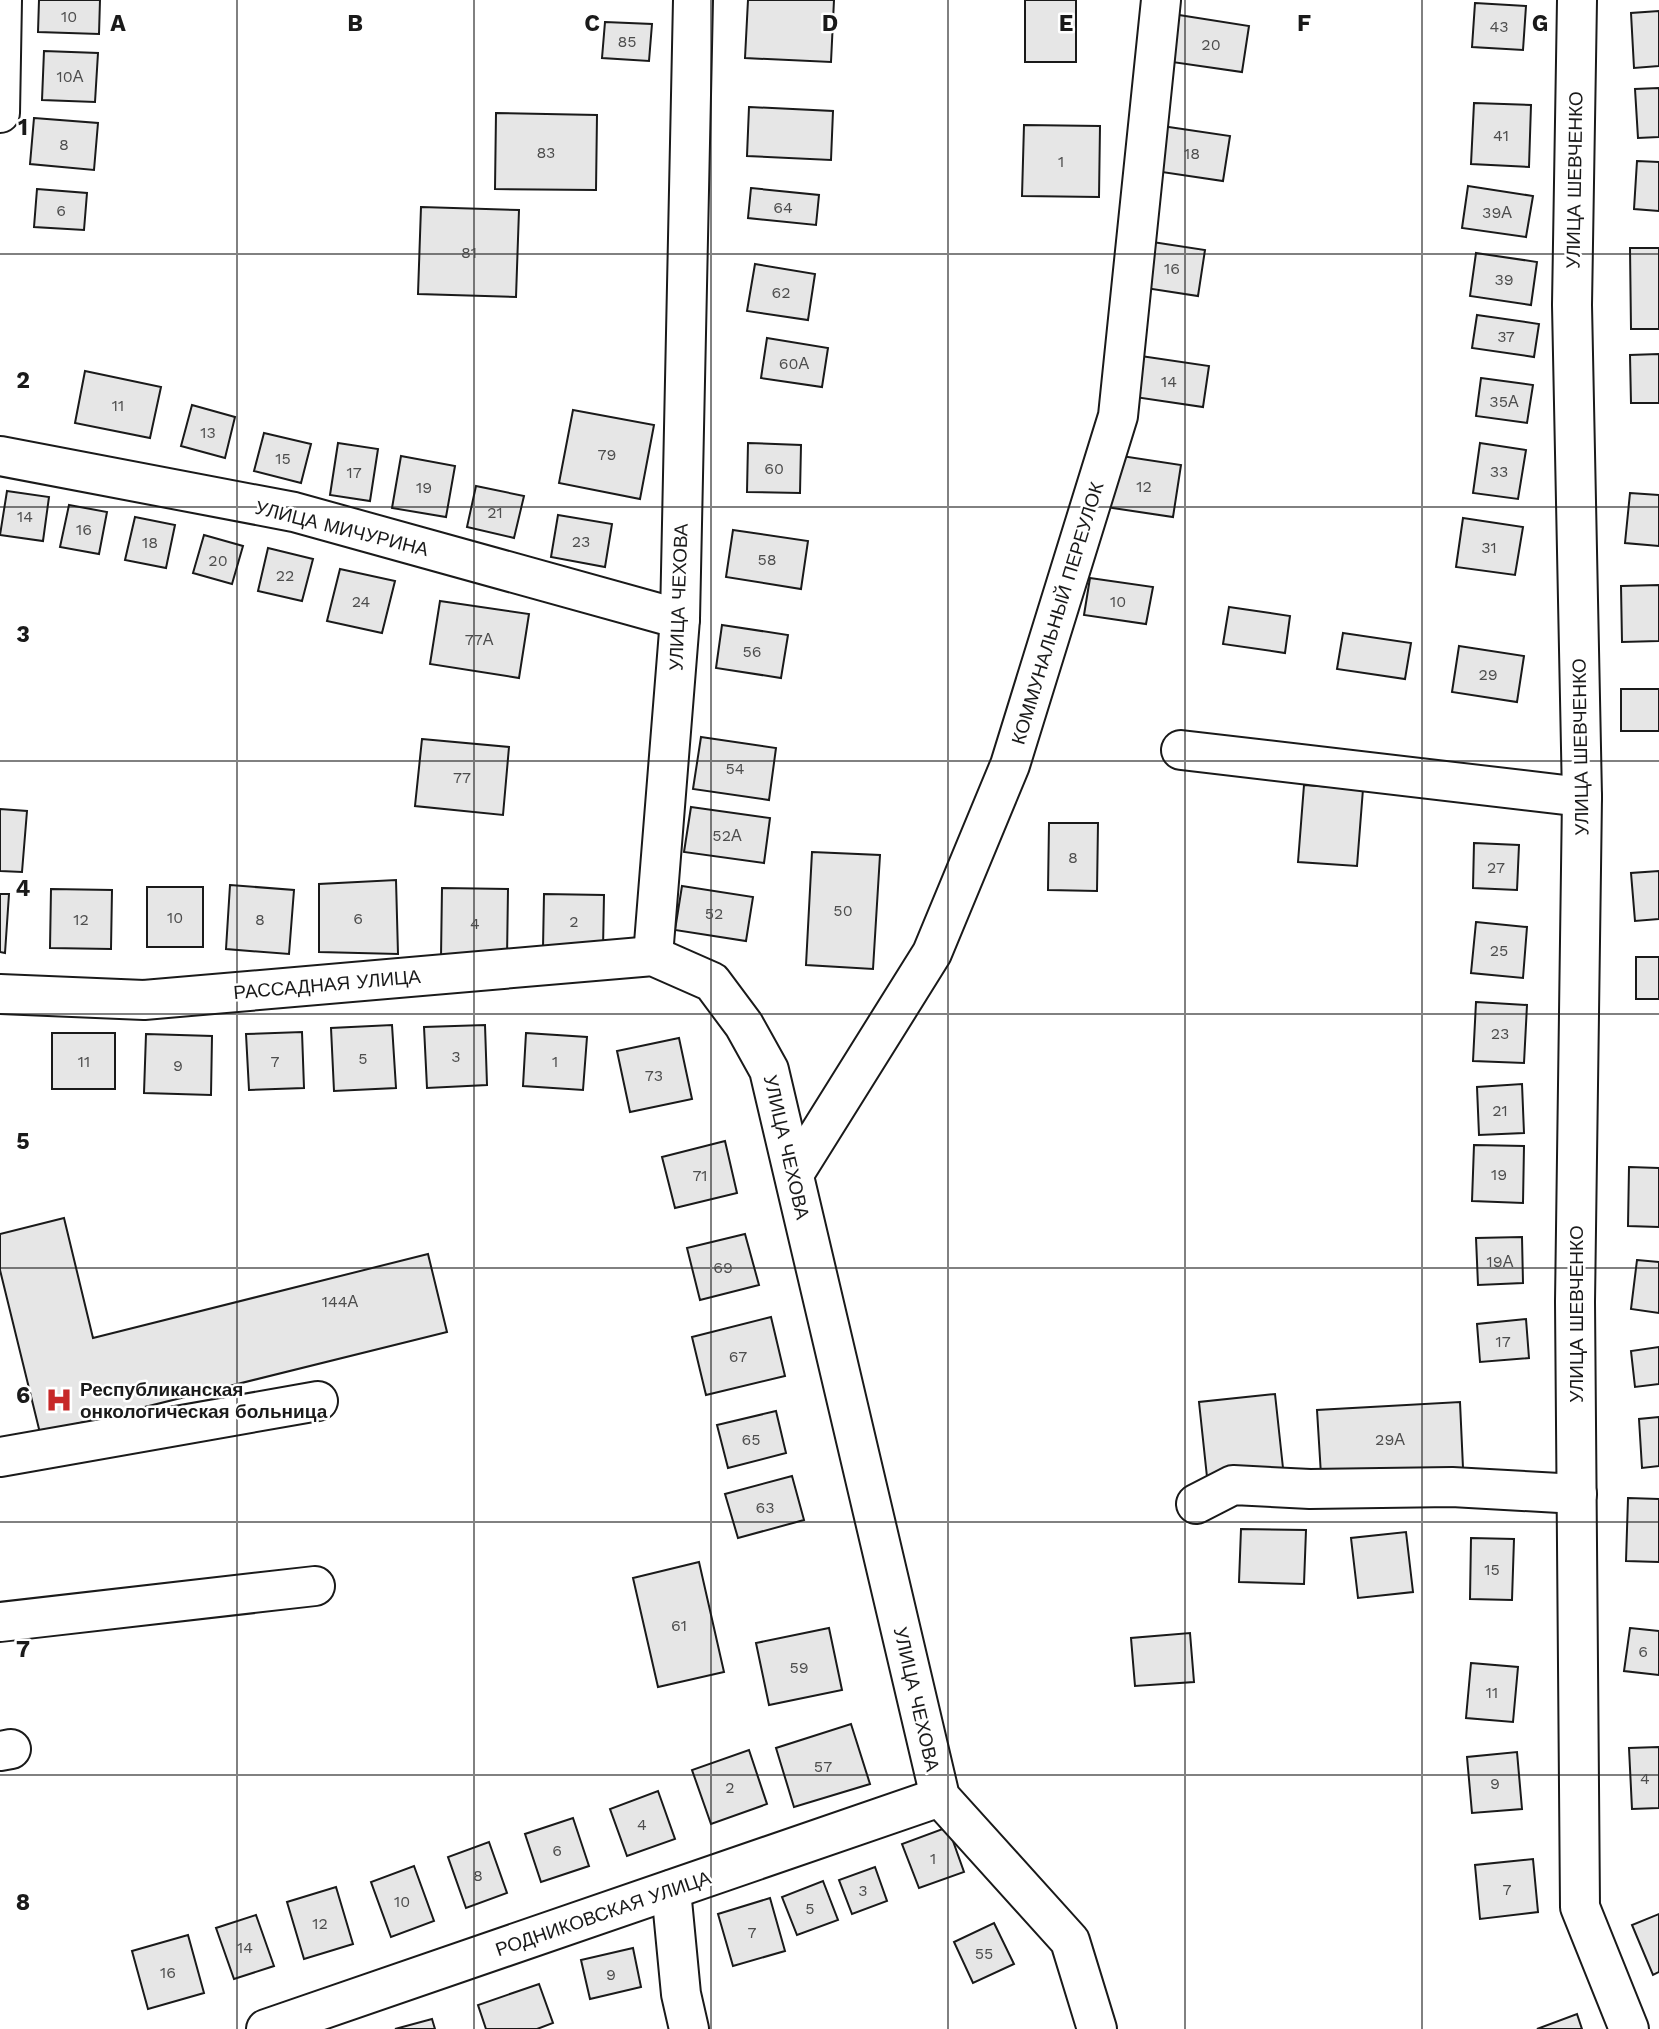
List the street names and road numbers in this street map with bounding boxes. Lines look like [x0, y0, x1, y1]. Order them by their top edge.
street label: УЛИЦА ШЕВЧЕНКО [1561, 91, 1588, 269]
street label: КОММУНАЛЬНЫЙ ПЕРЕУЛОК [1007, 479, 1108, 747]
street label: УЛИЦА МИЧУРИНА [253, 496, 431, 561]
street label: УЛИЦА ЧЕХОВА [664, 523, 693, 671]
street label: УЛИЦА ШЕВЧЕНКО [1567, 658, 1594, 836]
street label: РАССАДНАЯ УЛИЦА [233, 965, 422, 1004]
street label: УЛИЦА ЧЕХОВА [759, 1073, 814, 1222]
street label: УЛИЦА ШЕВЧЕНКО [1565, 1225, 1588, 1403]
street label: УЛИЦА ЧЕХОВА [889, 1625, 944, 1774]
street label: РОДНИКОВСКАЯ УЛИЦА [492, 1866, 714, 1961]

